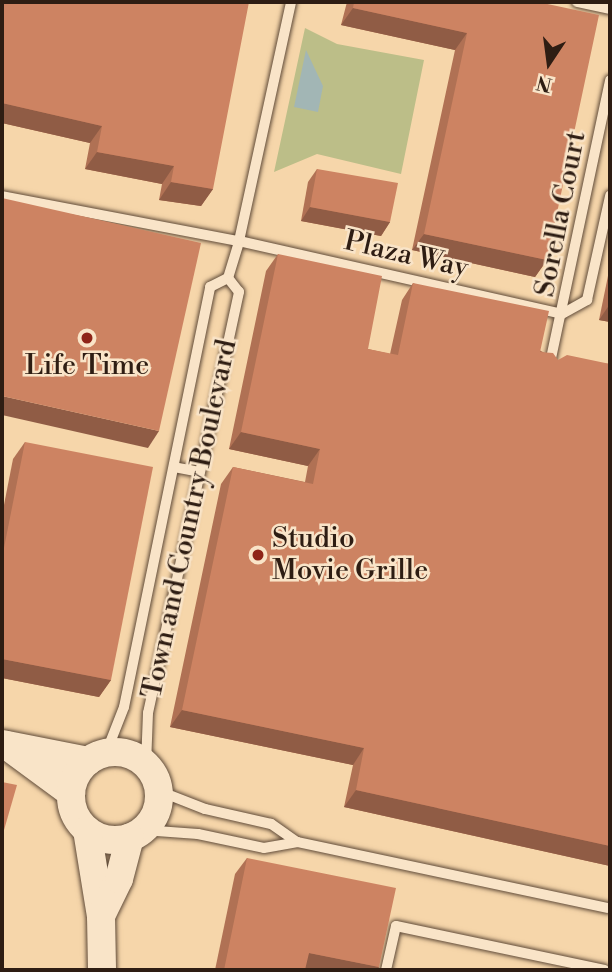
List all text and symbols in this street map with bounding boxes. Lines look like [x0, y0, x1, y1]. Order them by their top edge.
north arrow [514, 28, 584, 98]
text: N [534, 70, 554, 97]
street label: Sorella Court [528, 128, 594, 300]
street label: Plaza Way [341, 224, 471, 286]
marker: Life Time [79, 330, 95, 346]
street label: Town and Country Boulevard [136, 336, 244, 702]
place label: Life Time [25, 349, 149, 383]
place label: Studio Movie Grille [272, 522, 428, 588]
marker: Studio Movie Grille [250, 547, 266, 563]

